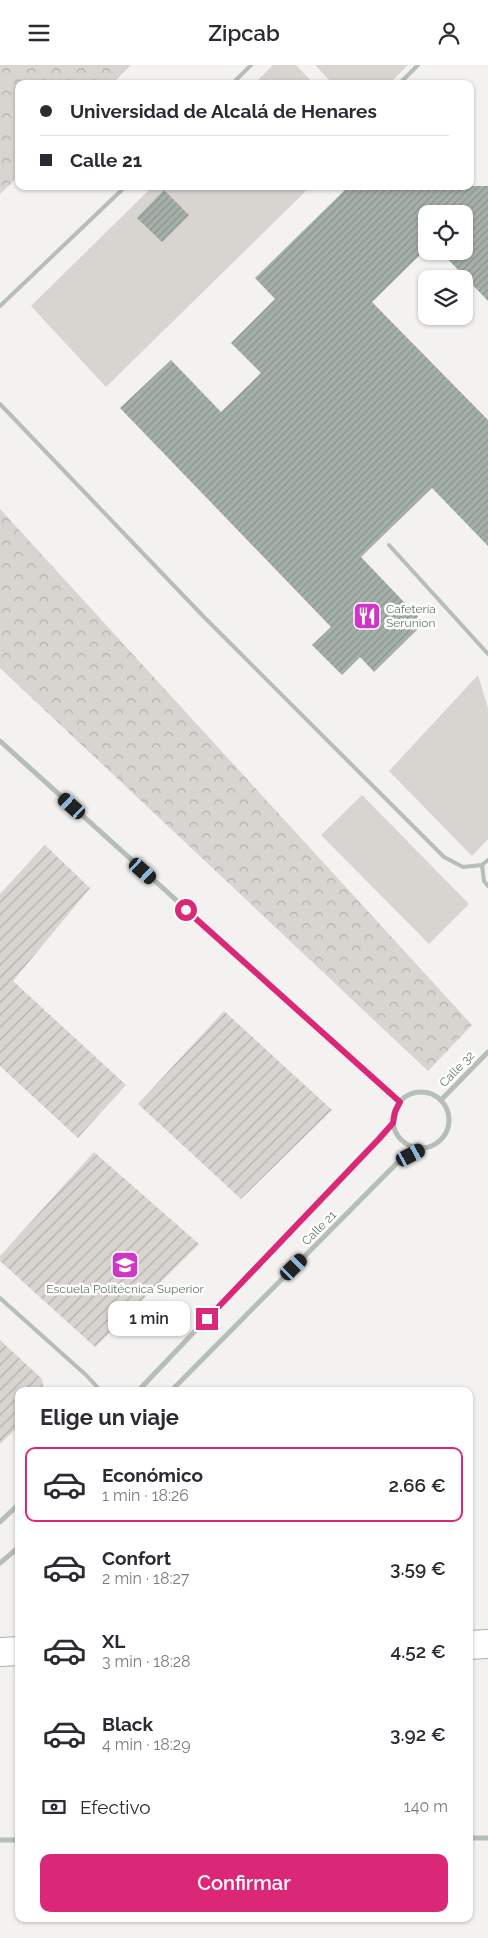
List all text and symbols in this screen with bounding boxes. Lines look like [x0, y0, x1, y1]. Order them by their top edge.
icon: menu [25, 19, 53, 47]
icon: person [435, 19, 463, 47]
text: Zipcab [208, 20, 280, 46]
text: Universidad de Alcalá de Henares [70, 100, 377, 122]
text: Calle 21 [70, 149, 142, 171]
map controls [418, 205, 473, 325]
button: locate [418, 205, 473, 260]
button: layers [418, 270, 473, 325]
restaurant icon: Cafetería Serunion [352, 601, 382, 631]
place label: Cafetería Serunion [386, 602, 436, 630]
car [55, 790, 88, 822]
car [126, 855, 159, 887]
route start [175, 899, 197, 921]
street label: Calle 32 [437, 1048, 477, 1090]
car [394, 1141, 427, 1169]
street label: Calle 21 [299, 1208, 339, 1248]
school or university icon: Escuela Politécnica Superior [110, 1250, 140, 1280]
car [278, 1251, 309, 1283]
place label: Escuela Politécnica Superior [46, 1282, 205, 1296]
callout: 1 min [107, 1301, 190, 1337]
route end [196, 1308, 218, 1330]
text: 1 min [129, 1309, 169, 1328]
text: Elige un viaje [40, 1404, 179, 1430]
icon: car [42, 1462, 87, 1507]
text: Económico [102, 1464, 203, 1486]
text: 2.66 € [389, 1474, 446, 1496]
text: 1 min · 18:26 [102, 1486, 189, 1505]
icon: car [42, 1545, 87, 1590]
text: Confort [102, 1547, 171, 1569]
text: 3.59 € [390, 1557, 446, 1579]
text: 2 min · 18:27 [102, 1569, 189, 1588]
icon: car [42, 1628, 87, 1673]
text: XL [102, 1630, 125, 1652]
text: 4.52 € [391, 1640, 446, 1662]
text: 3 min · 18:28 [102, 1652, 191, 1671]
icon: car [42, 1711, 87, 1756]
text: Black [102, 1713, 153, 1735]
text: 3.92 € [390, 1723, 446, 1745]
text: 4 min · 18:29 [102, 1735, 191, 1754]
icon: cash [40, 1793, 68, 1821]
text: Efectivo [80, 1796, 151, 1818]
text: 140 m [404, 1797, 448, 1816]
button: Confirmar [40, 1854, 448, 1912]

